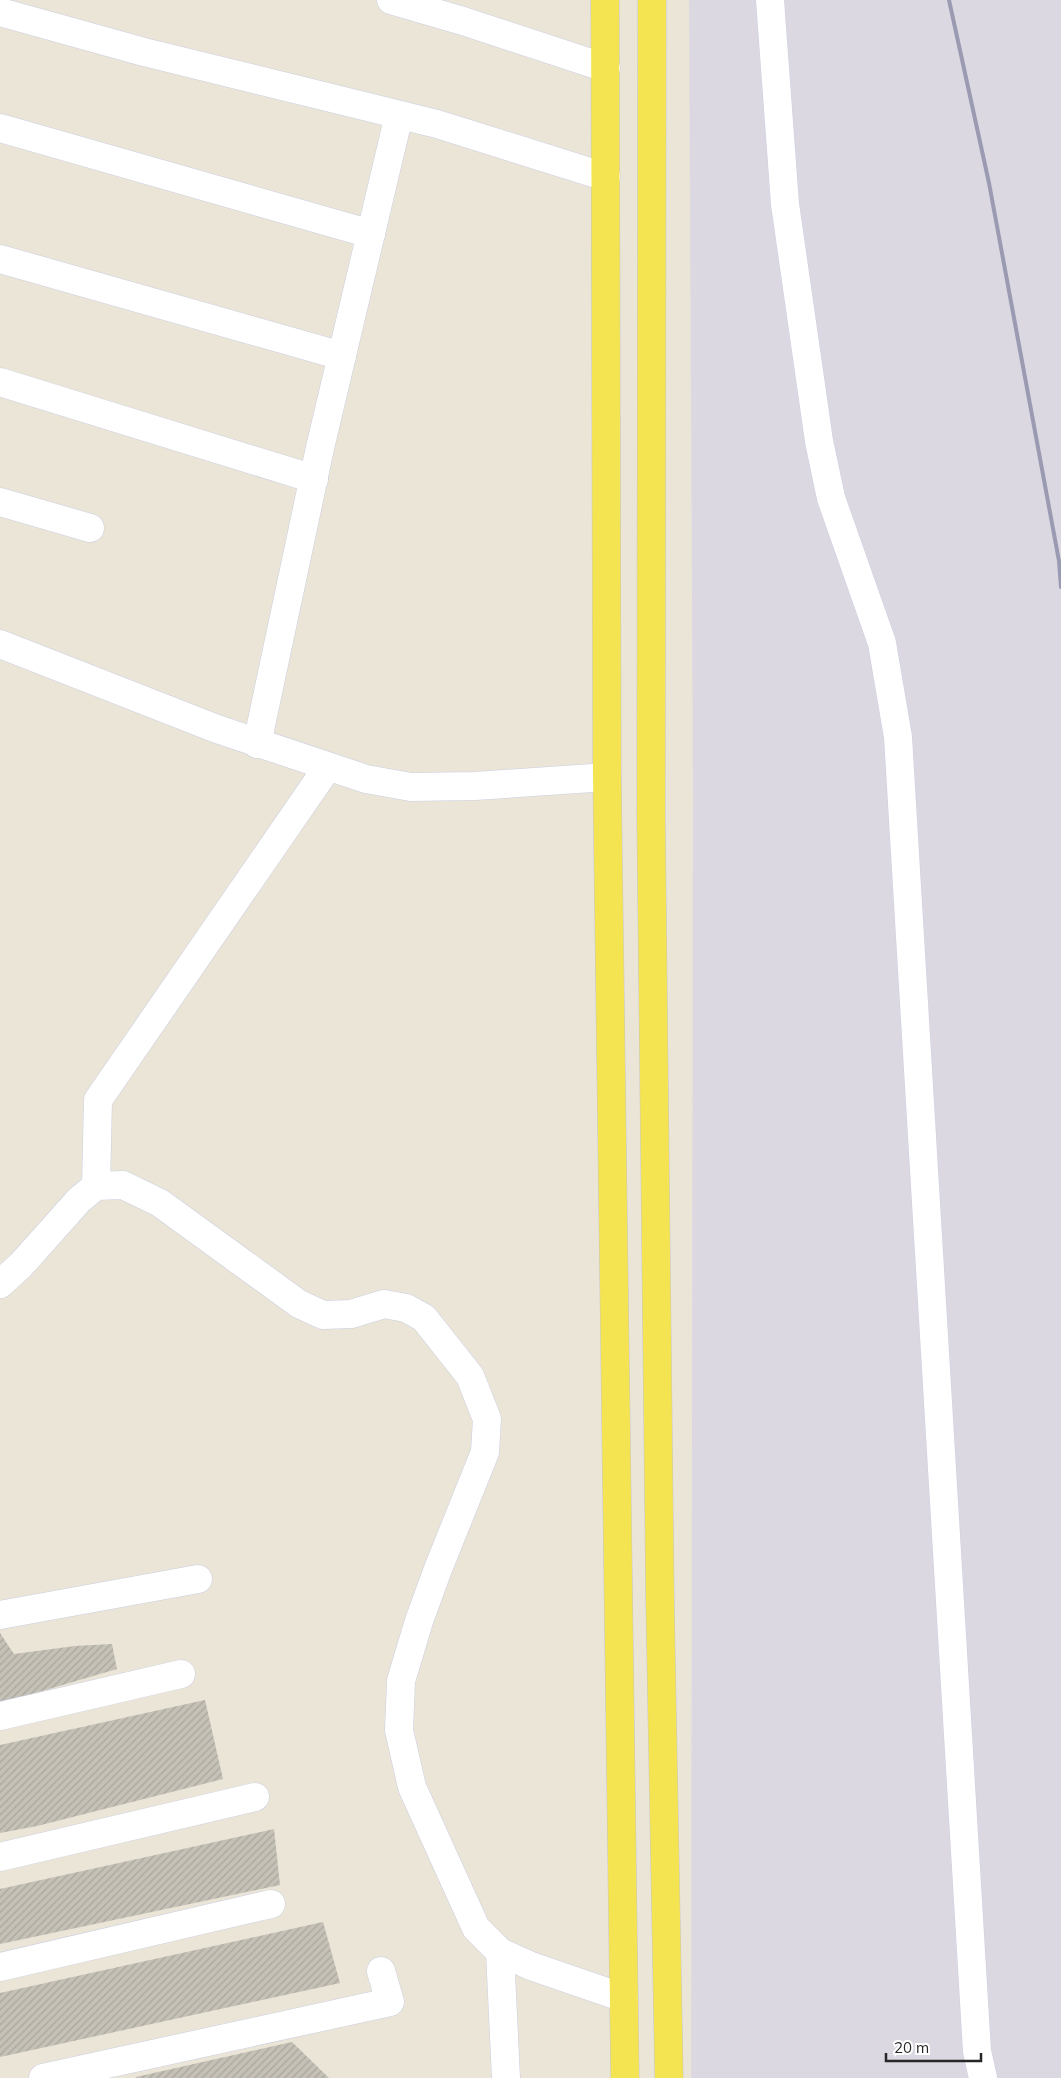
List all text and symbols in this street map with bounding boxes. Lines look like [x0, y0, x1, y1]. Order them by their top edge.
scale bar [886, 2030, 981, 2062]
text: 20 m [894, 2038, 929, 2057]

